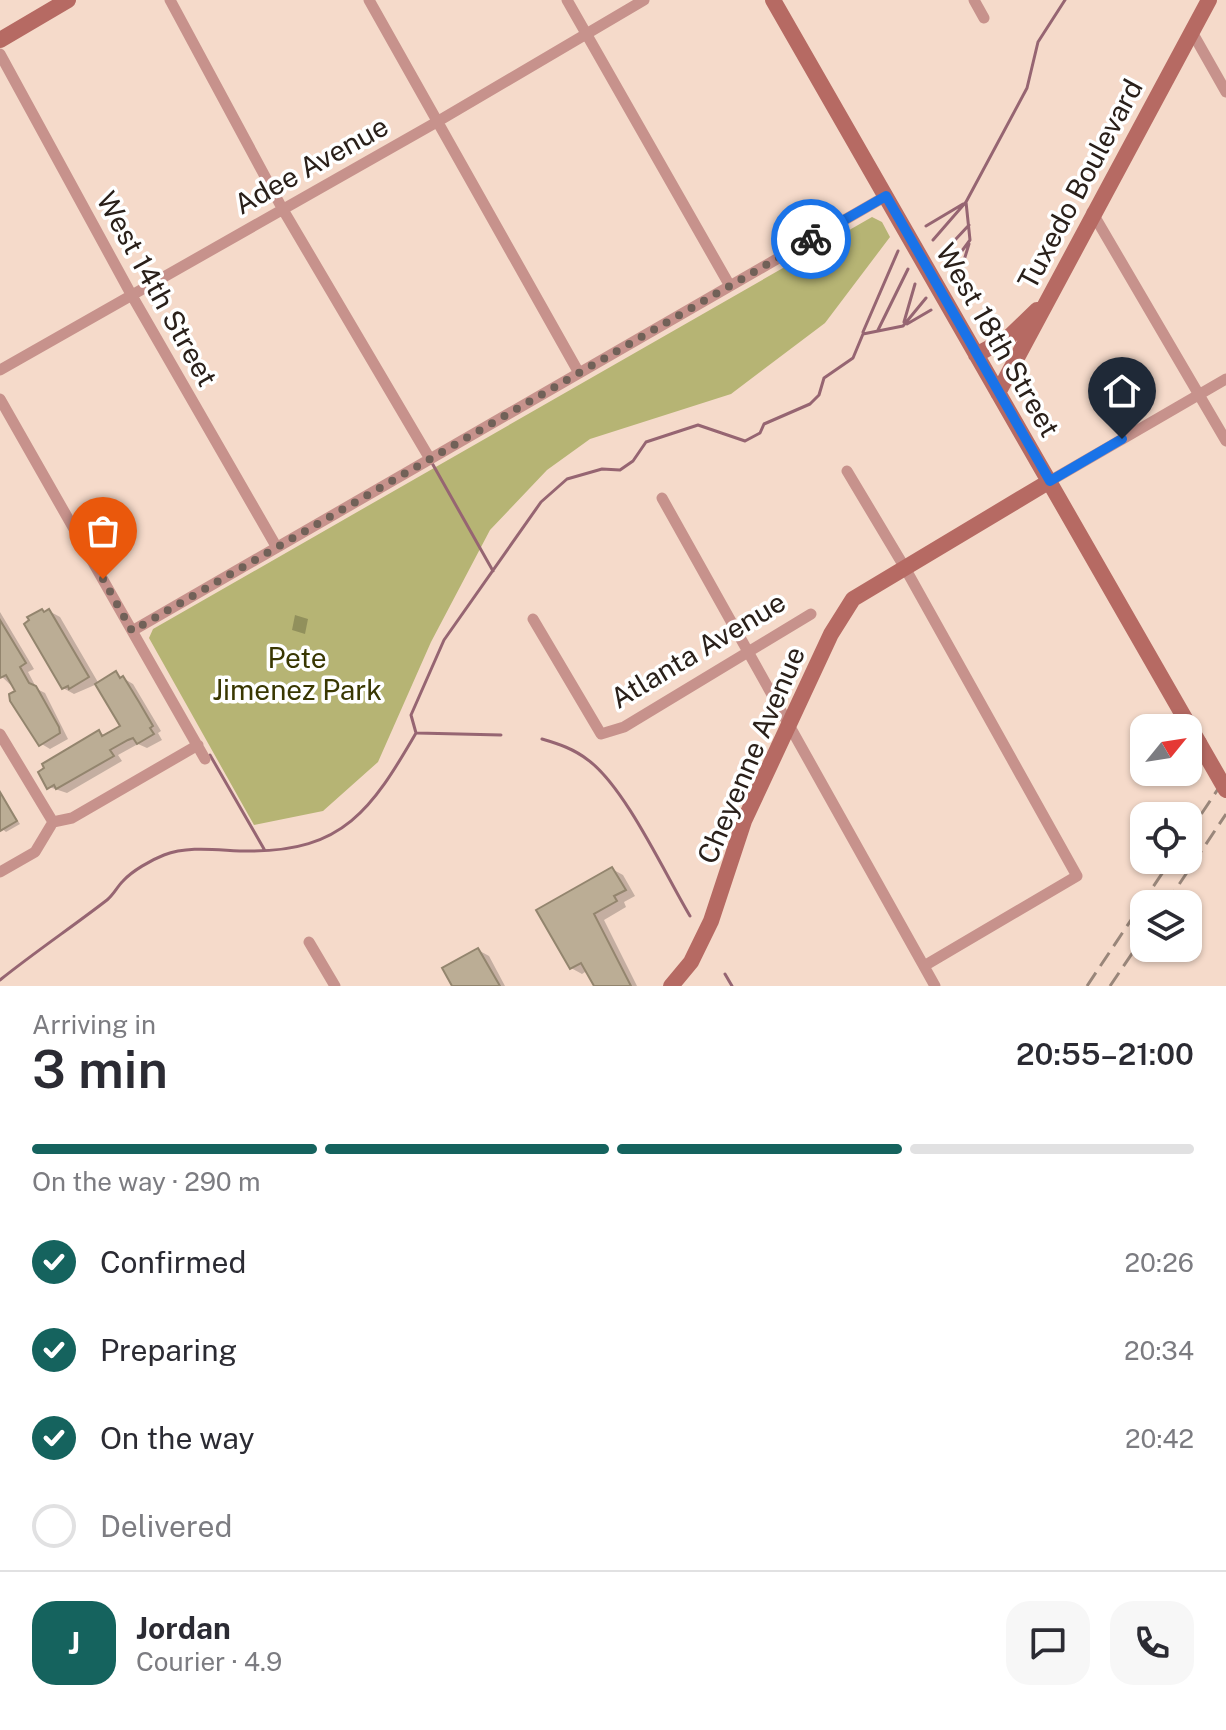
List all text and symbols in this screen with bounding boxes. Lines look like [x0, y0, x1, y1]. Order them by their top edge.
street label: Tuxedo Boulevard [1010, 73, 1149, 294]
street label: Adee Avenue [228, 109, 393, 220]
street label: West 14th Street [90, 186, 225, 392]
courier [771, 199, 851, 279]
icon: bike [789, 217, 833, 261]
street label: West 18th Street [930, 237, 1067, 442]
pin [1088, 357, 1156, 439]
icon: home [1100, 369, 1144, 413]
pin [69, 497, 137, 579]
icon: bag [81, 509, 125, 553]
street label: Atlanta Avenue [604, 584, 791, 715]
park label: Pete Jimenez Park [212, 641, 382, 706]
street label: Cheyenne Avenue [690, 641, 811, 868]
north arrow [1130, 714, 1202, 786]
map controls [1130, 714, 1202, 962]
button: locate [1130, 802, 1202, 874]
button: layers [1130, 890, 1202, 962]
text: Arriving in [32, 1009, 156, 1040]
text: 20:55–21:00 [1016, 1036, 1194, 1072]
text: 3 min [32, 1039, 168, 1100]
text: On the way · 290 m [32, 1166, 260, 1197]
icon: check [32, 1240, 76, 1284]
text: Confirmed [100, 1244, 246, 1280]
text: 20:26 [1125, 1247, 1194, 1278]
icon: check [32, 1328, 76, 1372]
text: Preparing [100, 1332, 237, 1368]
text: 20:34 [1124, 1335, 1194, 1366]
icon: check [32, 1416, 76, 1460]
text: On the way [100, 1420, 254, 1456]
text: 20:42 [1125, 1423, 1194, 1454]
text: Delivered [100, 1508, 232, 1544]
button: chat [1006, 1601, 1090, 1685]
button: phone [1110, 1601, 1194, 1685]
text: Jordan [136, 1610, 231, 1646]
text: J [68, 1625, 80, 1661]
text: Courier · 4.9 [136, 1646, 282, 1677]

